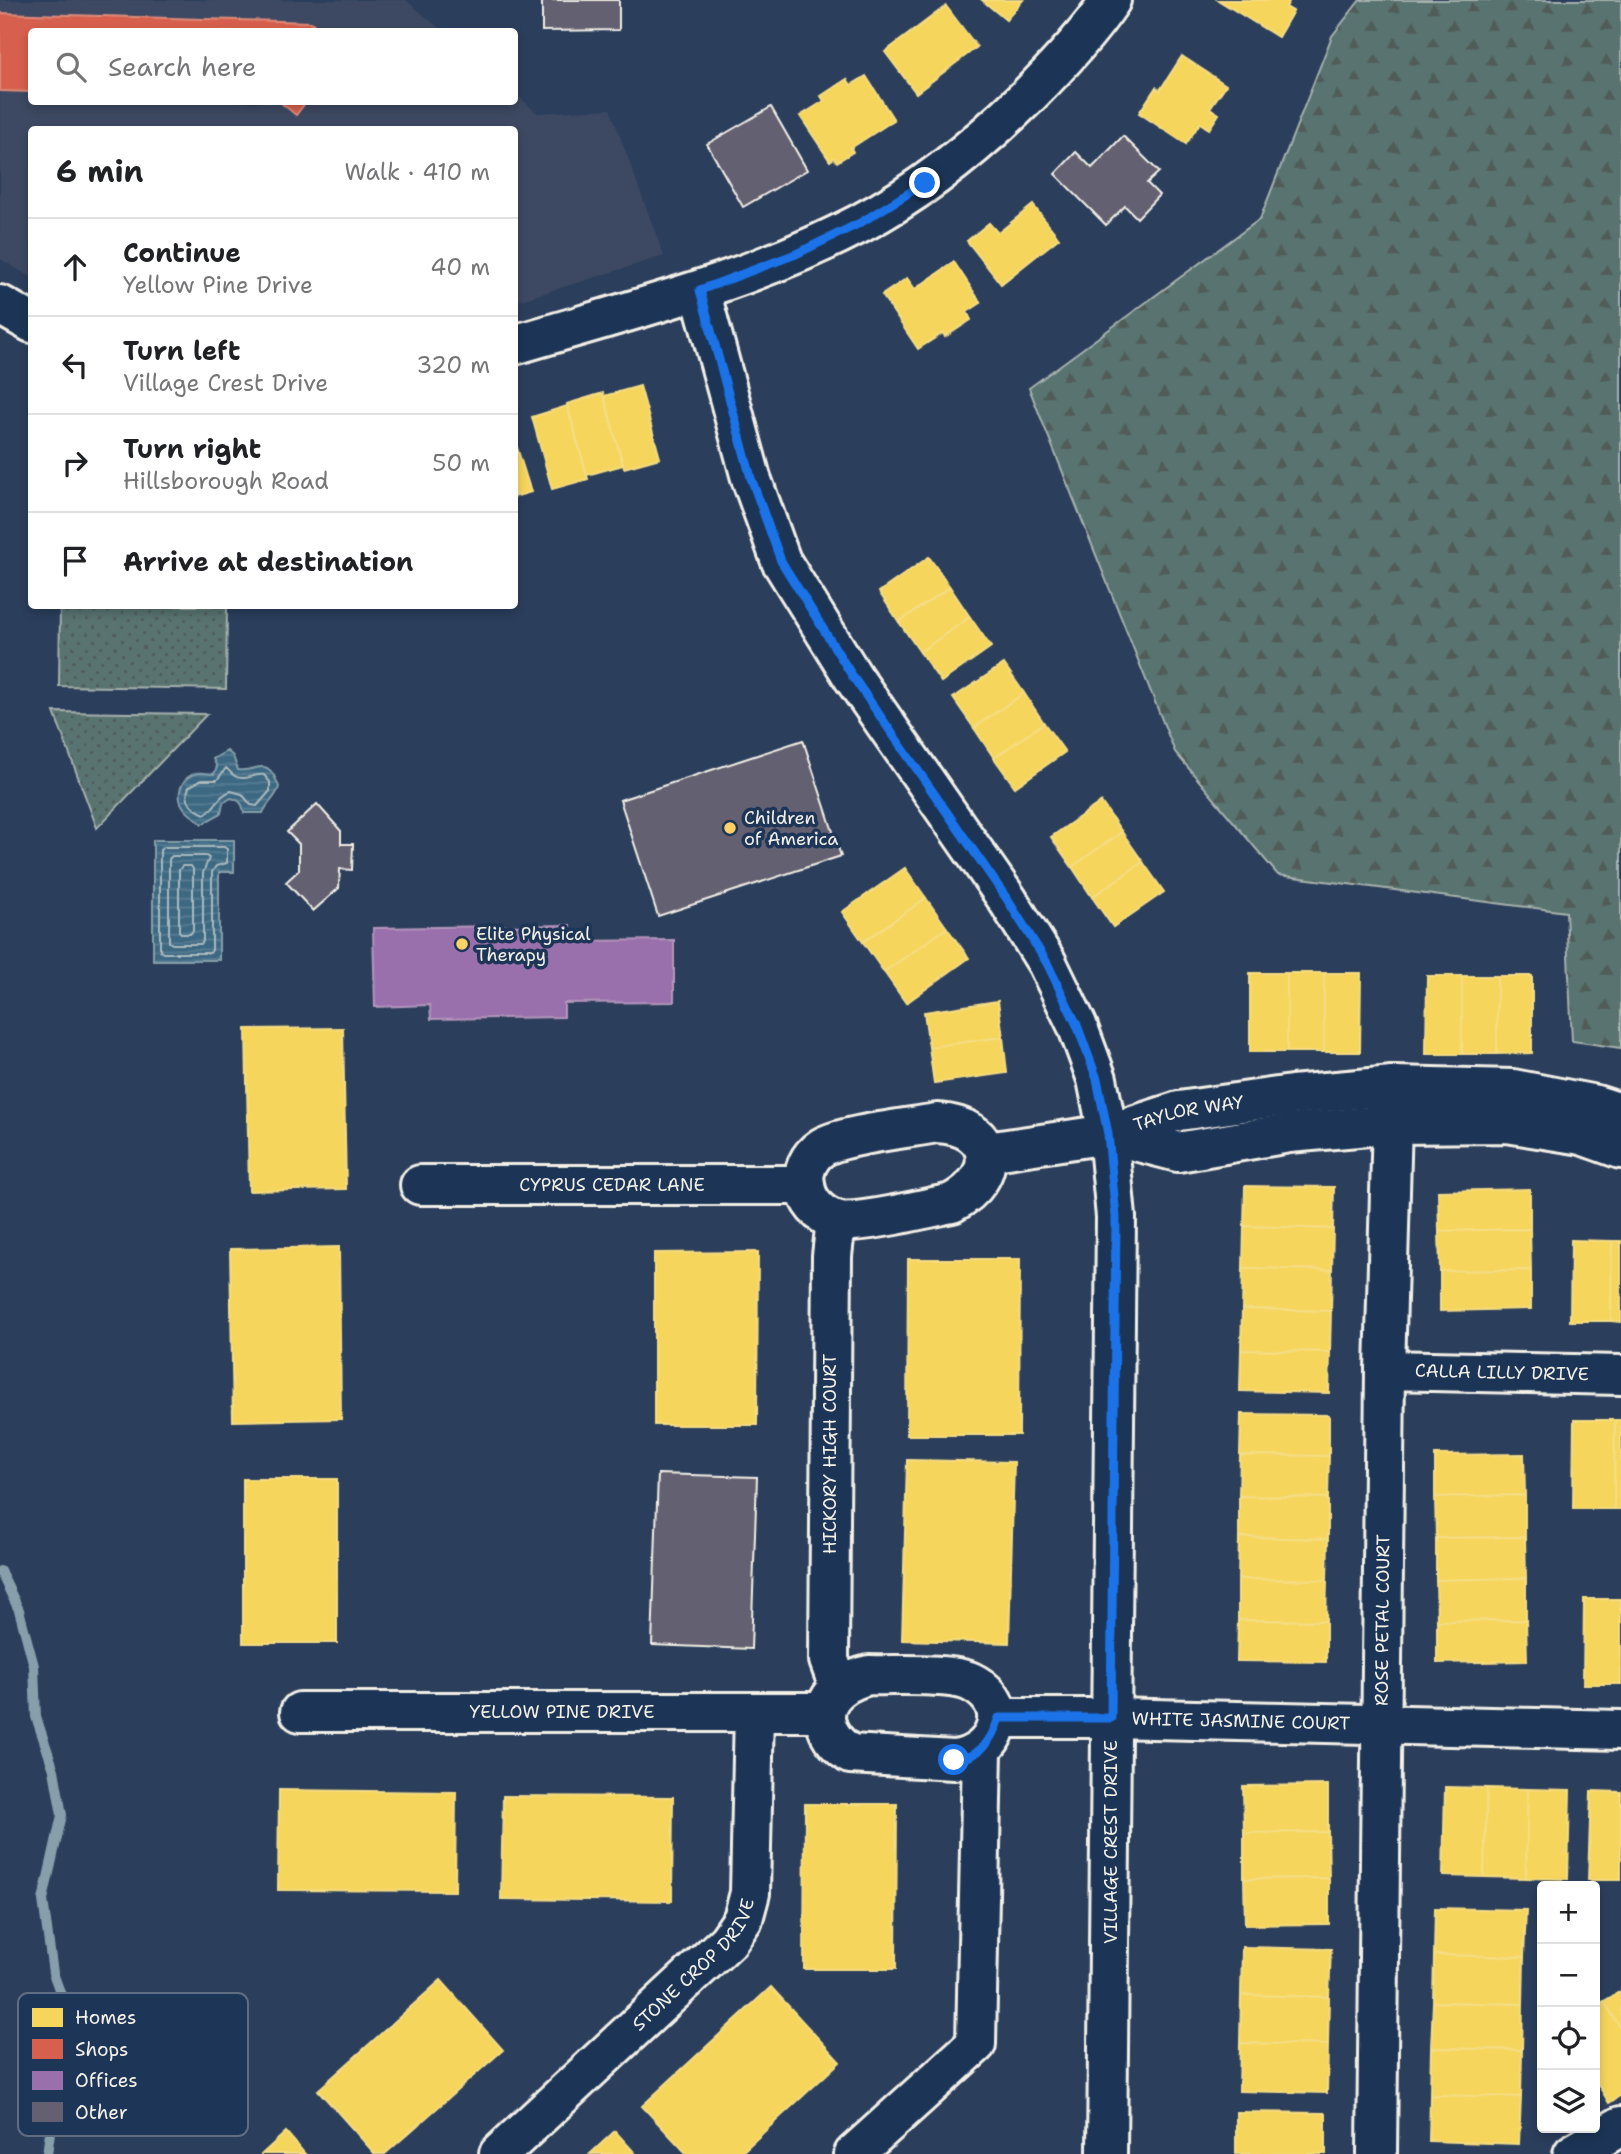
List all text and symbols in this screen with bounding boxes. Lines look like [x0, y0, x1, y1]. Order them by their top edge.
search box [28, 28, 518, 105]
icon: search [52, 48, 90, 86]
text: Search here [108, 49, 257, 84]
text: 6 min [56, 151, 143, 192]
text: Walk · 410 m [345, 157, 490, 187]
route end [909, 167, 940, 198]
text: Continue [123, 235, 241, 270]
icon: ahead [56, 248, 94, 286]
text: 40 m [430, 252, 490, 282]
text: Yellow Pine Drive [123, 270, 313, 300]
text: Turn left [123, 333, 240, 368]
icon: left [56, 346, 94, 384]
text: 320 m [416, 350, 490, 380]
text: Village Crest Drive [123, 368, 328, 398]
text: Turn right [123, 431, 261, 466]
icon: right [56, 444, 94, 482]
text: 50 m [432, 448, 490, 478]
text: Hillsborough Road [123, 466, 329, 496]
icon: arrive [56, 542, 94, 580]
text: Arrive at destination [123, 544, 413, 579]
place label: Children of America [744, 806, 838, 851]
marker: Children of America [722, 820, 738, 836]
place label: Elite Physical Therapy [476, 922, 591, 967]
marker: Elite Physical Therapy [454, 936, 470, 952]
street label: TAYLOR WAY [1130, 1090, 1245, 1137]
street label: CYPRUS CEDAR LANE [519, 1173, 705, 1197]
street label: HICKORY HIGH COURT [818, 1354, 842, 1554]
street label: CALLA LILLY DRIVE [1415, 1359, 1589, 1386]
street label: ROSE PETAL COURT [1370, 1534, 1395, 1706]
street label: YELLOW PINE DRIVE [470, 1700, 655, 1724]
street label: WHITE JASMINE COURT [1131, 1706, 1351, 1736]
street label: VILLAGE CREST DRIVE [1099, 1740, 1123, 1944]
route start [938, 1744, 969, 1775]
map controls [1537, 1881, 1600, 2133]
button: + [1537, 1881, 1600, 1944]
street label: STONE CROP DRIVE [627, 1896, 760, 2036]
button: − [1537, 1944, 1600, 2007]
legend [18, 1993, 248, 2136]
text: Homes [75, 2005, 136, 2030]
button: locate [1537, 2007, 1600, 2070]
text: Shops [75, 2037, 129, 2062]
text: Offices [75, 2068, 138, 2093]
button: layers [1537, 2070, 1600, 2133]
text: Other [75, 2100, 128, 2125]

